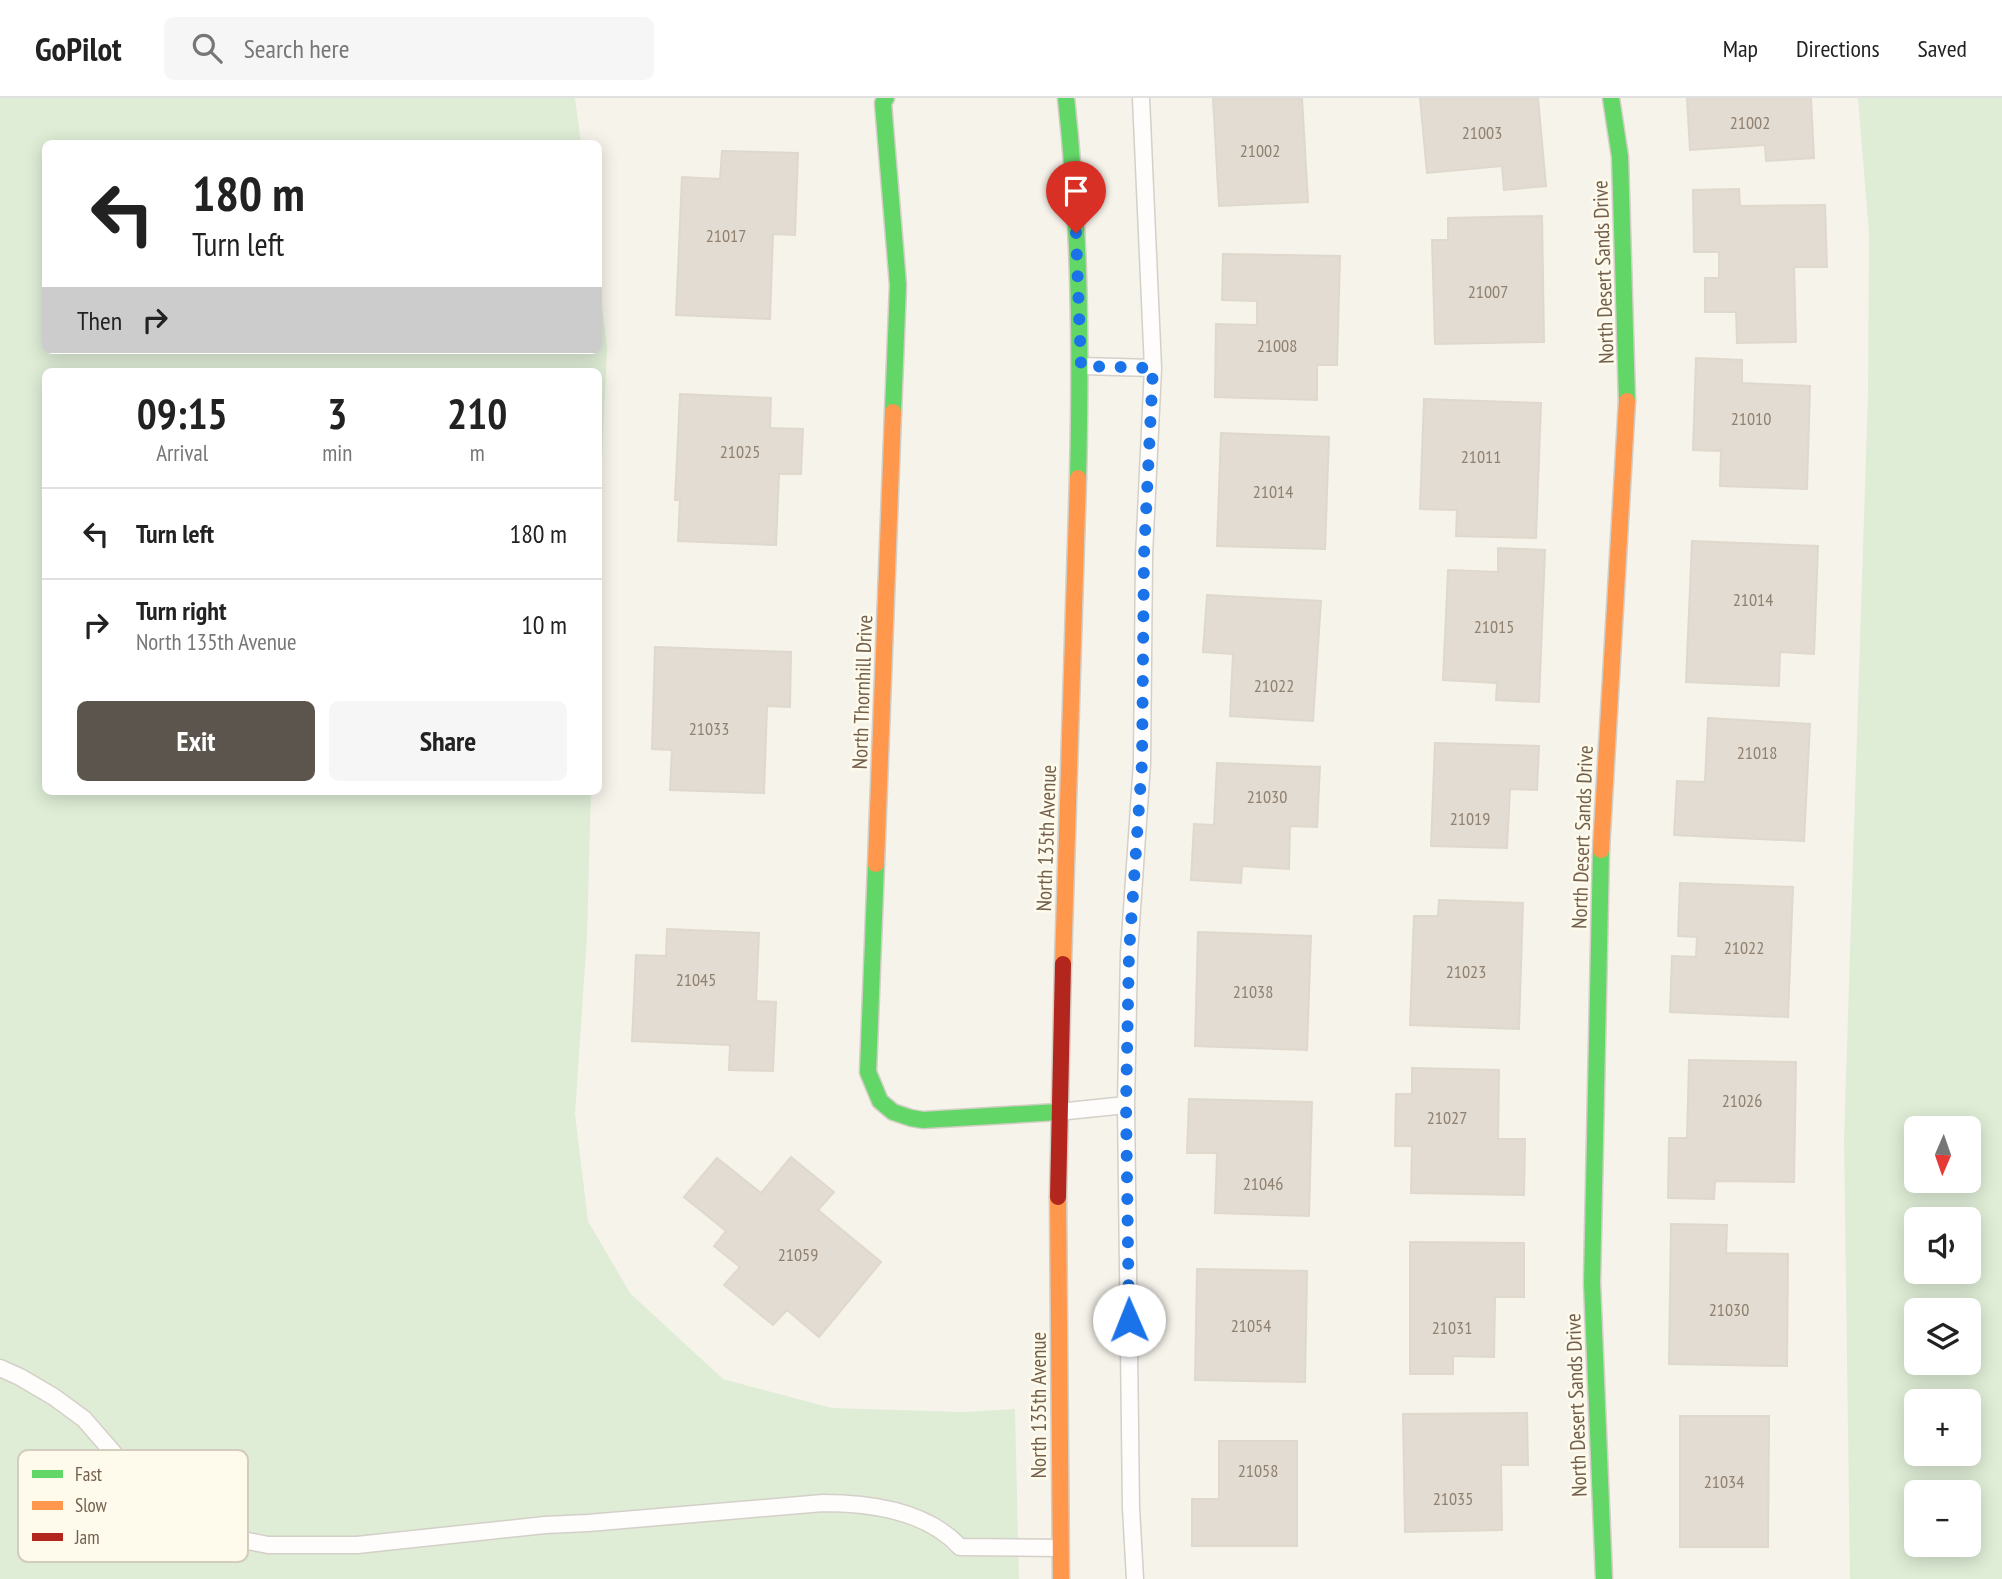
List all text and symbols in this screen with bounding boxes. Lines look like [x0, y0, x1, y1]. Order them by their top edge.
search box [164, 17, 654, 80]
text: GoPilot [35, 27, 122, 70]
icon: search [188, 29, 226, 67]
text: Search here [244, 32, 349, 65]
text: Map [1723, 33, 1758, 64]
text: Directions [1796, 33, 1880, 64]
text: Saved [1918, 33, 1967, 64]
house number: 21002 [1730, 111, 1770, 134]
house number: 21003 [1462, 121, 1502, 144]
house number: 21002 [1240, 139, 1280, 162]
text: 180 m [192, 161, 305, 225]
pin [1046, 161, 1106, 233]
icon: left [77, 168, 168, 259]
icon: arrive [1057, 172, 1095, 210]
street label: North Desert Sands Drive [1586, 180, 1620, 364]
text: Turn left [192, 223, 284, 265]
house number: 21017 [706, 224, 746, 247]
house number: 21007 [1468, 280, 1508, 303]
icon: right [136, 301, 174, 339]
text: Then [77, 304, 122, 337]
house number: 21008 [1257, 334, 1297, 357]
text: 09:15 [137, 386, 228, 441]
text: 3 [327, 386, 347, 441]
text: 210 [447, 386, 507, 441]
house number: 21010 [1731, 407, 1771, 430]
text: Arrival [156, 438, 208, 467]
text: min [322, 438, 352, 467]
text: m [470, 438, 485, 467]
house number: 21025 [720, 440, 760, 463]
house number: 21011 [1461, 445, 1501, 468]
house number: 21014 [1253, 480, 1293, 503]
icon: left [77, 515, 115, 553]
text: Turn left [136, 517, 214, 550]
text: 180 m [509, 517, 567, 550]
house number: 21014 [1733, 588, 1773, 611]
text: Turn right [136, 594, 227, 627]
icon: right [77, 606, 115, 644]
text: 10 m [521, 608, 567, 641]
street label: North Thornhill Drive [846, 614, 878, 770]
house number: 21015 [1474, 615, 1514, 638]
text: North 135th Avenue [136, 627, 296, 656]
house number: 21022 [1254, 674, 1294, 697]
button: Exit [77, 701, 315, 781]
button: Share [329, 701, 567, 781]
house number: 21033 [689, 717, 729, 740]
house number: 21018 [1737, 741, 1777, 764]
street label: North Desert Sands Drive [1565, 745, 1599, 929]
street label: North 135th Avenue [1030, 764, 1062, 912]
house number: 21030 [1247, 785, 1287, 808]
house number: 21019 [1450, 807, 1490, 830]
house number: 21022 [1724, 936, 1764, 959]
house number: 21023 [1446, 960, 1486, 983]
house number: 21045 [676, 968, 716, 991]
house number: 21038 [1233, 980, 1273, 1003]
house number: 21026 [1722, 1089, 1762, 1112]
house number: 21027 [1427, 1106, 1467, 1129]
north arrow [1904, 1116, 1981, 1194]
map controls [1904, 1116, 1981, 1557]
house number: 21046 [1243, 1172, 1283, 1195]
button: sound [1904, 1207, 1981, 1284]
house number: 21059 [778, 1243, 818, 1266]
position arrow [1092, 1283, 1166, 1357]
house number: 21030 [1709, 1298, 1749, 1321]
button: layers [1904, 1298, 1981, 1375]
street label: North Desert Sands Drive [1559, 1313, 1593, 1497]
house number: 21054 [1231, 1314, 1271, 1337]
house number: 21031 [1432, 1316, 1472, 1339]
street label: North 135th Avenue [1025, 1332, 1052, 1478]
button: + [1904, 1389, 1981, 1466]
legend [18, 1450, 248, 1562]
house number: 21058 [1238, 1459, 1278, 1482]
text: Fast [75, 1462, 103, 1486]
house number: 21034 [1704, 1470, 1744, 1493]
button: − [1904, 1480, 1981, 1557]
house number: 21035 [1433, 1487, 1473, 1510]
text: Slow [75, 1493, 108, 1517]
text: Jam [74, 1525, 100, 1549]

